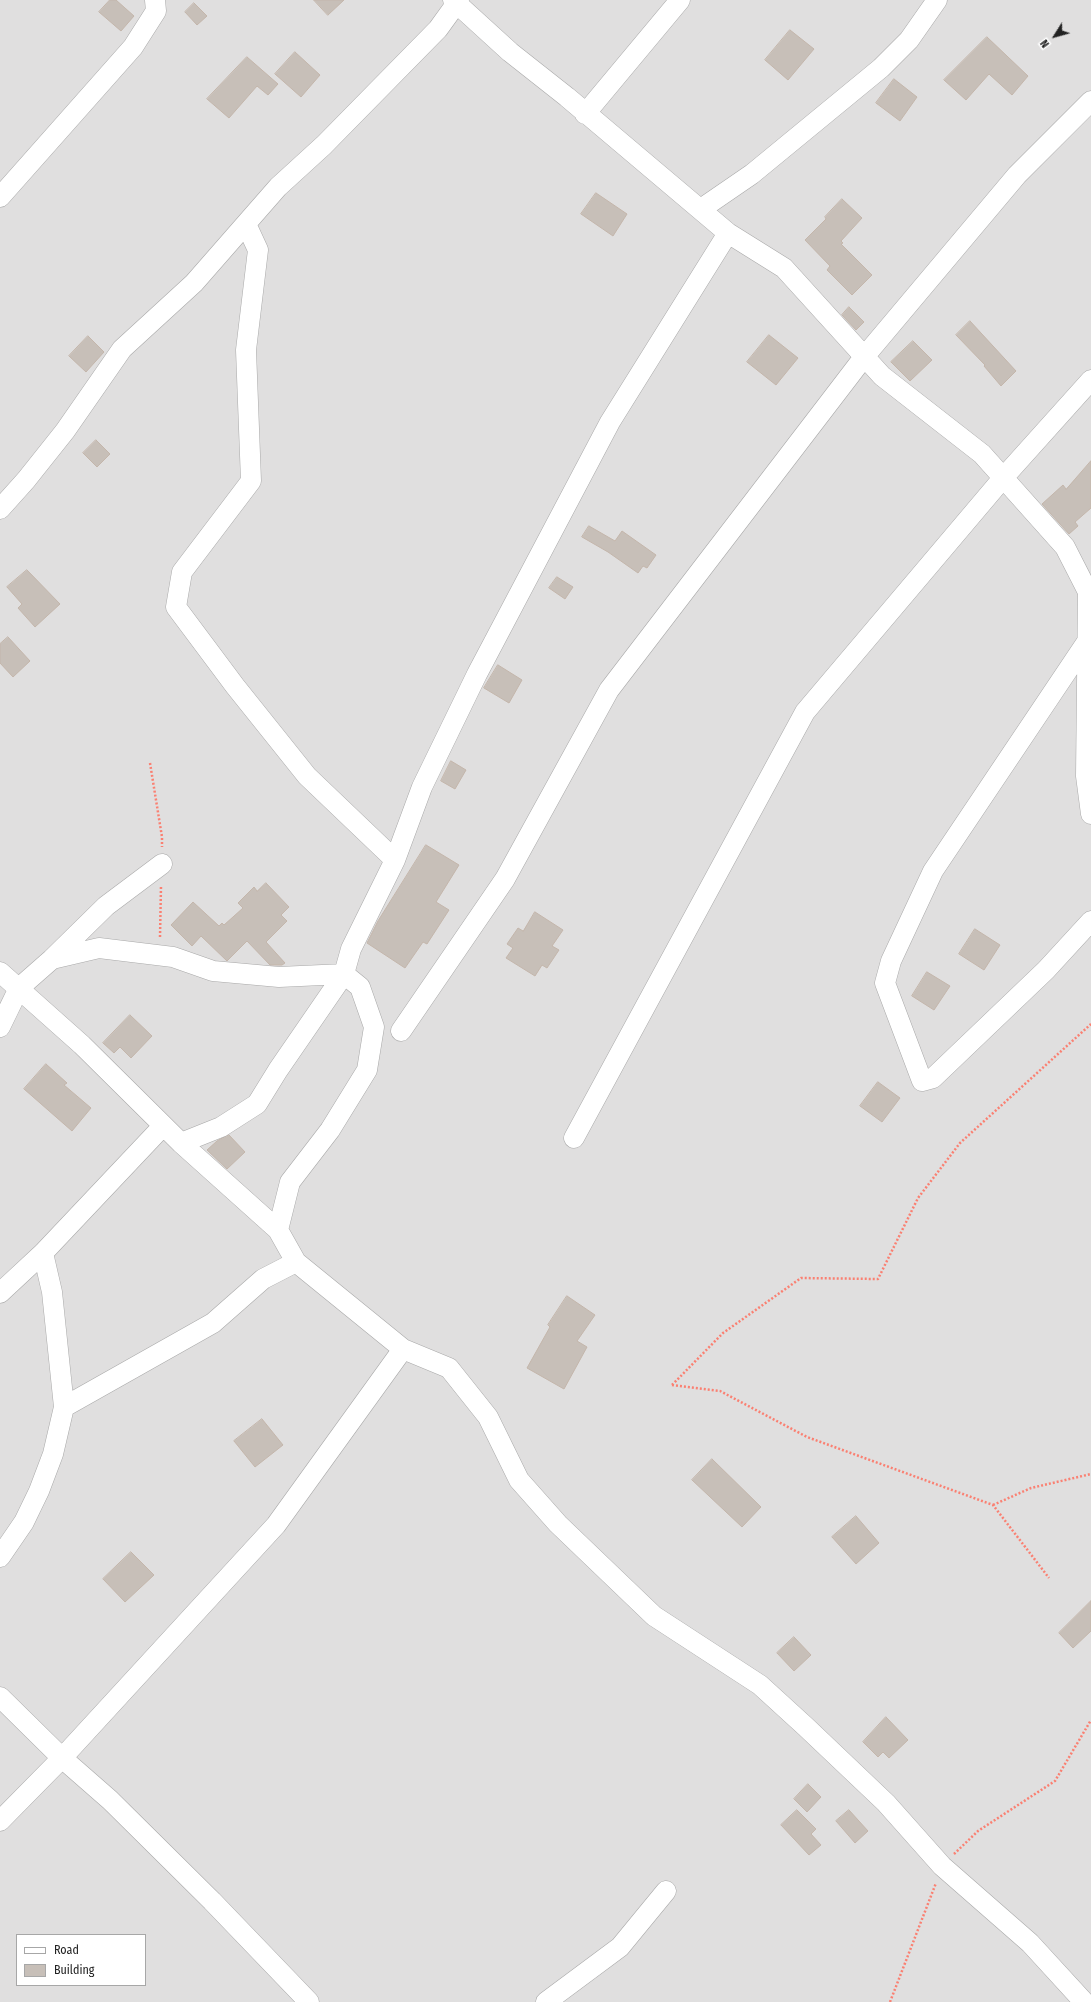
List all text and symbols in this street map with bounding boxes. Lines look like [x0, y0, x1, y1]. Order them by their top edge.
north arrow [1035, 16, 1075, 56]
text: N [1038, 37, 1052, 50]
legend [16, 1934, 146, 1986]
text: Road [54, 1943, 79, 1957]
text: Building [54, 1963, 94, 1977]

